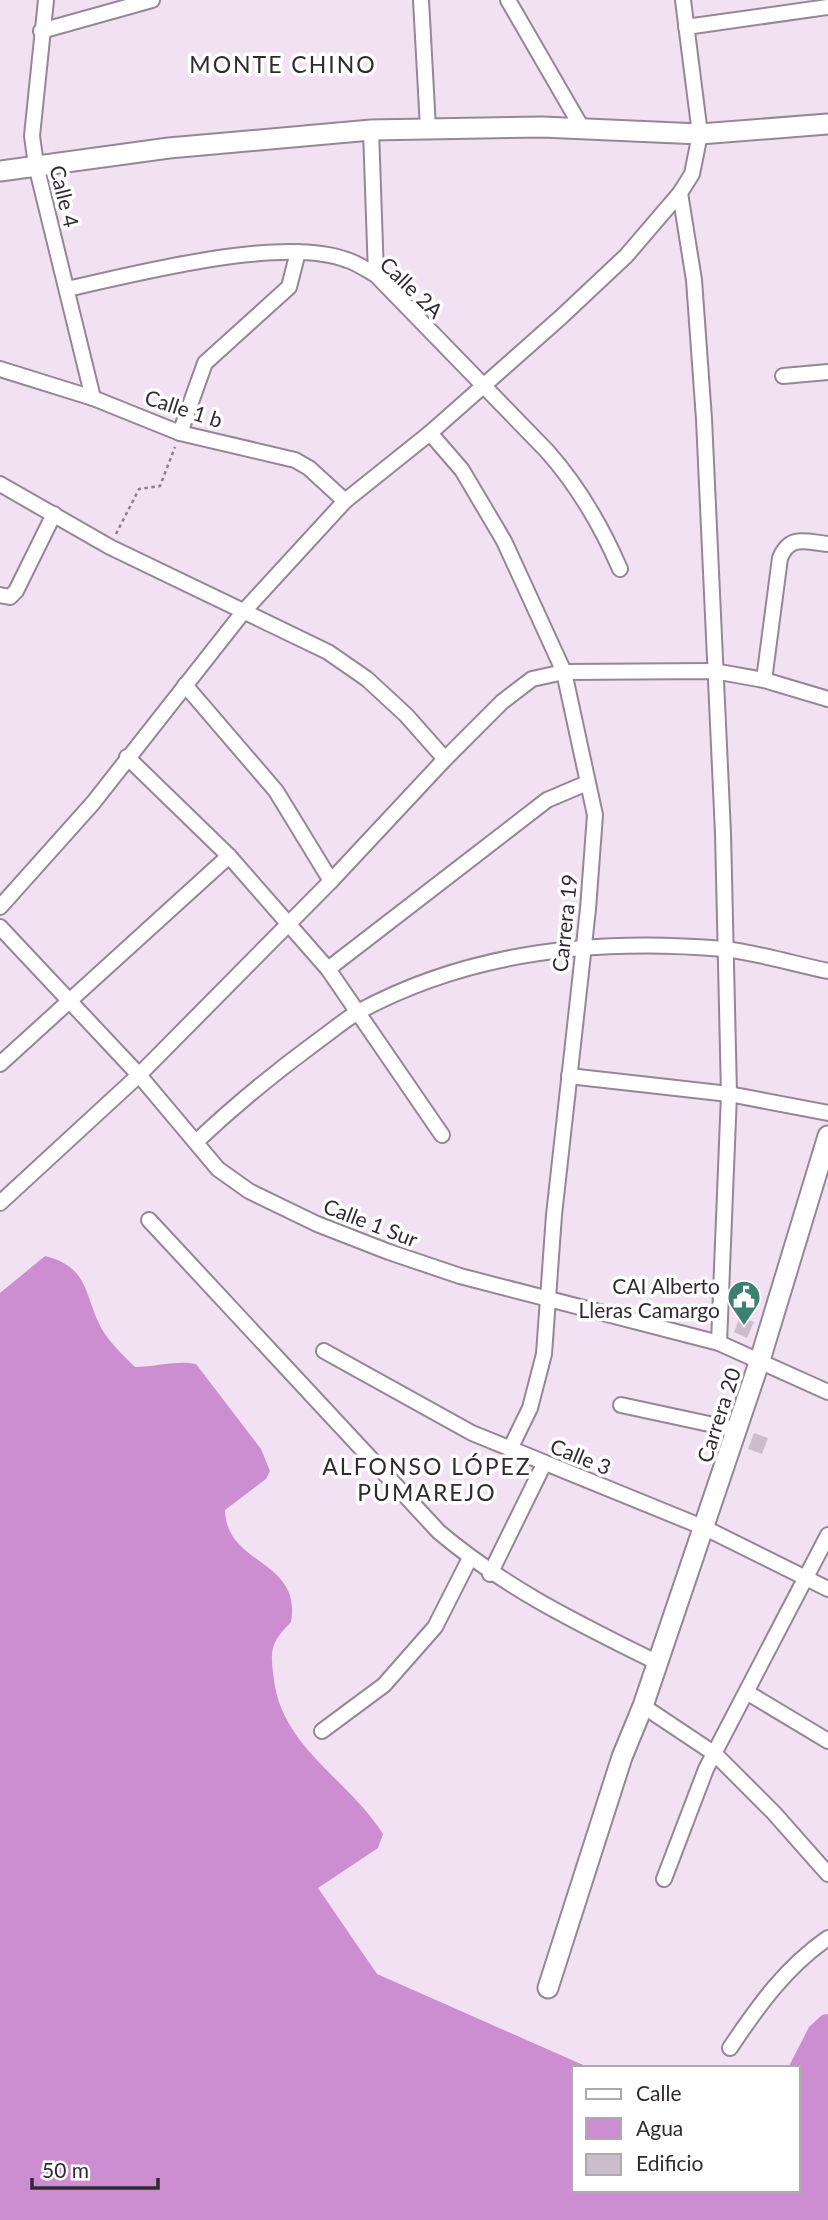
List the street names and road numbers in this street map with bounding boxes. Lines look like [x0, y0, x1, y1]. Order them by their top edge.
street label: Calle 4 [45, 162, 85, 230]
street label: Calle 2A [376, 251, 449, 323]
street label: Calle 1 b [142, 384, 226, 432]
street label: Carrera 19 [546, 873, 582, 973]
street label: Calle 1 Sur [320, 1193, 422, 1252]
street label: Carrera 20 [691, 1365, 745, 1465]
street label: Calle 3 [547, 1433, 615, 1479]

